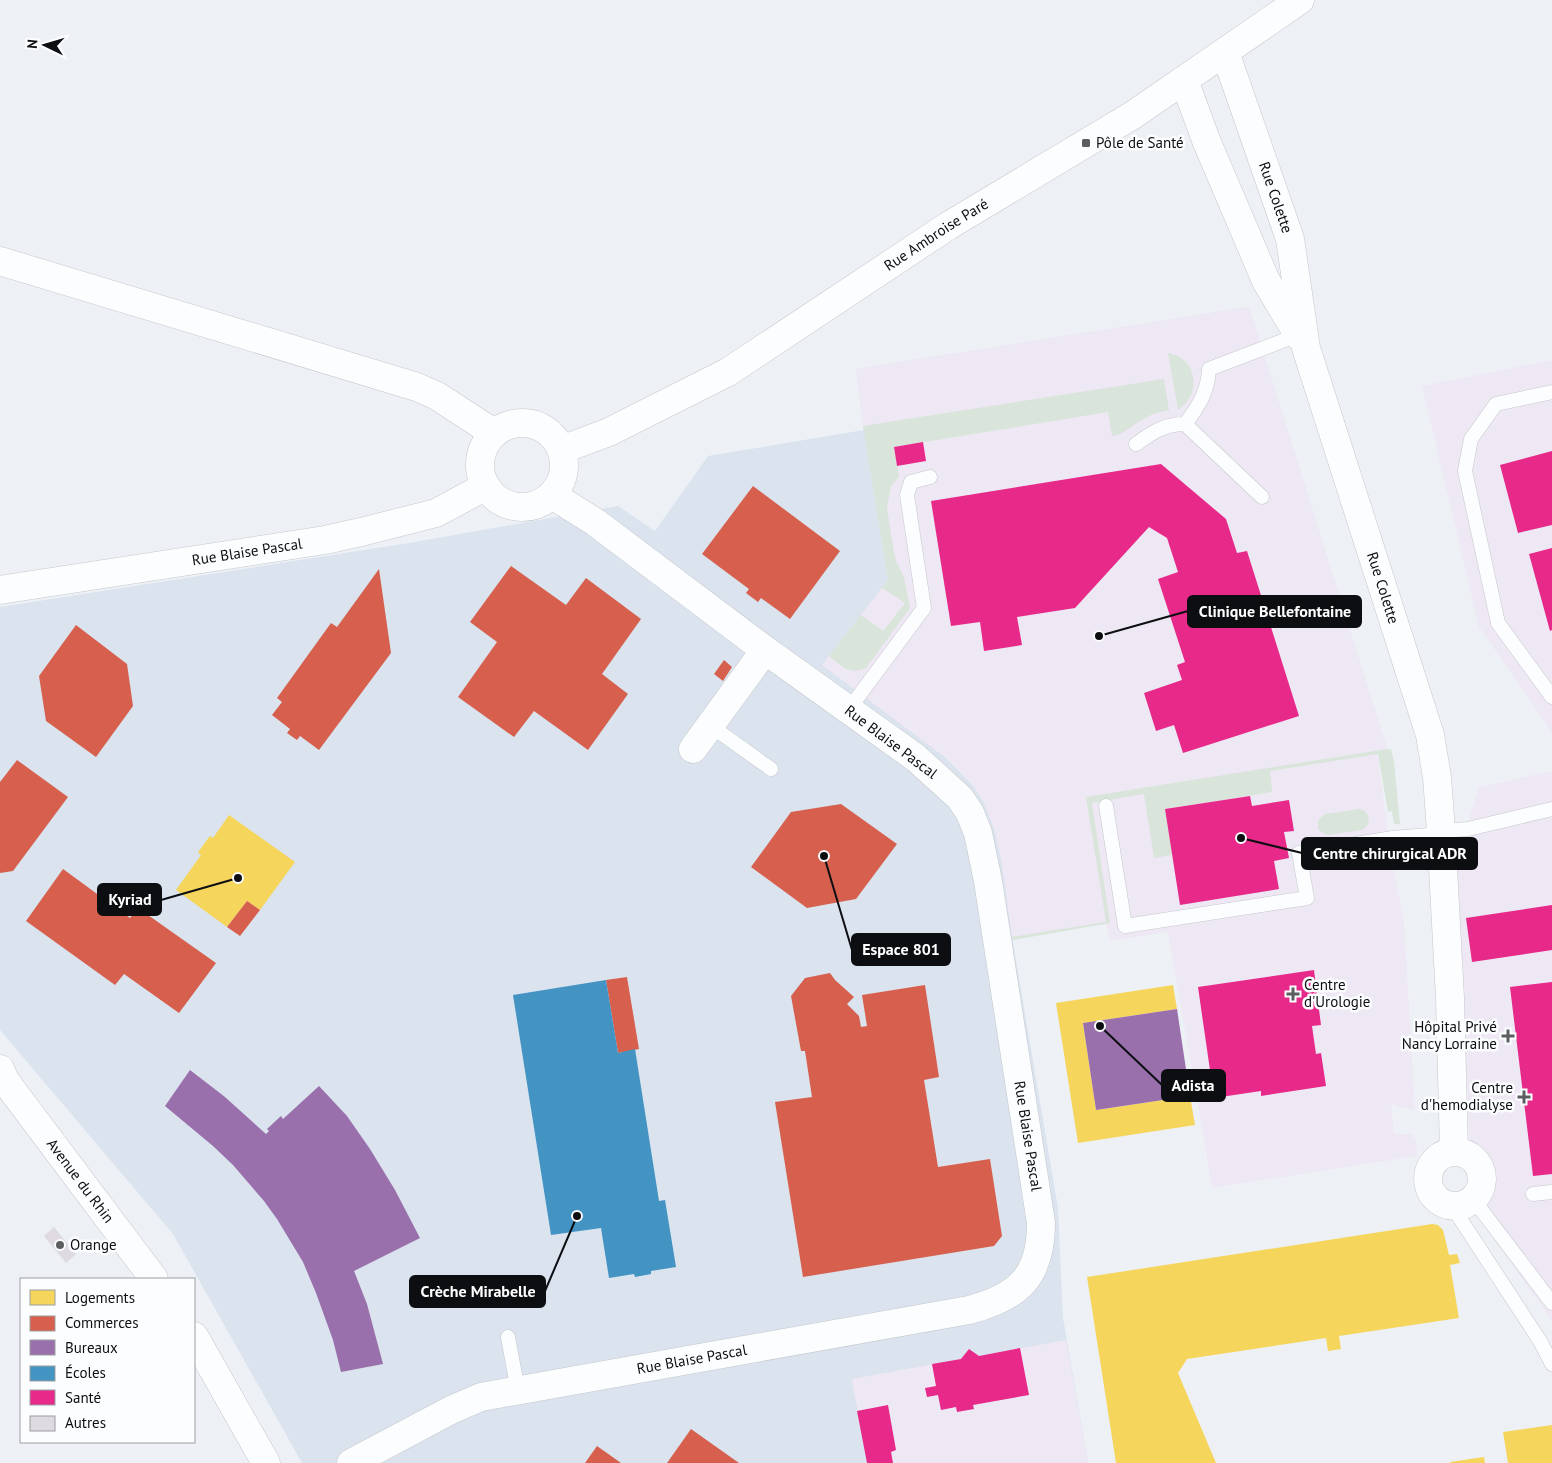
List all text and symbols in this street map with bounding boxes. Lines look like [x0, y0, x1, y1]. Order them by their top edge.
north arrow [20, 20, 70, 70]
text: N [23, 38, 41, 49]
place label: Pôle de Santé [1096, 133, 1184, 152]
marker: Pôle de Santé [1080, 137, 1092, 149]
street label: Rue Colette [1255, 159, 1297, 235]
street label: Rue Ambroise Paré [880, 194, 992, 275]
street label: Rue Blaise Pascal [191, 534, 304, 569]
street label: Rue Colette [1363, 549, 1404, 626]
callout: Clinique Bellefontaine [1188, 596, 1361, 627]
text: Clinique Bellefontaine [1199, 601, 1351, 621]
street label: Rue Blaise Pascal [841, 701, 942, 783]
callout: Centre chirurgical ADR [1302, 838, 1477, 869]
text: Centre chirurgical ADR [1313, 843, 1467, 863]
callout: Kyriad [98, 884, 161, 915]
text: Kyriad [108, 889, 152, 909]
callout: Espace 801 [852, 934, 950, 965]
text: Espace 801 [862, 939, 940, 959]
place label: Centre d'Urologie [1304, 975, 1370, 1011]
marker: Centre d'Urologie [1286, 987, 1300, 1001]
place label: Hôpital Privé Nancy Lorraine [1402, 1017, 1497, 1053]
marker: Hôpital Privé Nancy Lorraine [1501, 1029, 1515, 1043]
callout: Adista [1162, 1070, 1225, 1101]
text: Adista [1172, 1075, 1214, 1095]
place label: Centre d'hemodialyse [1421, 1078, 1513, 1114]
street label: Rue Blaise Pascal [1010, 1080, 1047, 1193]
marker: Centre d'hemodialyse [1517, 1090, 1531, 1104]
street label: Avenue du Rhin [43, 1135, 118, 1226]
place label: Orange [70, 1235, 117, 1254]
marker: Orange [54, 1239, 66, 1251]
callout: Crèche Mirabelle [410, 1276, 545, 1307]
legend [20, 1278, 195, 1443]
text: Crèche Mirabelle [420, 1281, 536, 1301]
text: Logements [65, 1288, 135, 1307]
text: Commerces [65, 1313, 139, 1332]
text: Bureaux [65, 1338, 118, 1357]
street label: Rue Blaise Pascal [635, 1340, 749, 1378]
text: Écoles [65, 1363, 106, 1382]
text: Santé [65, 1388, 101, 1407]
text: Autres [65, 1413, 106, 1432]

